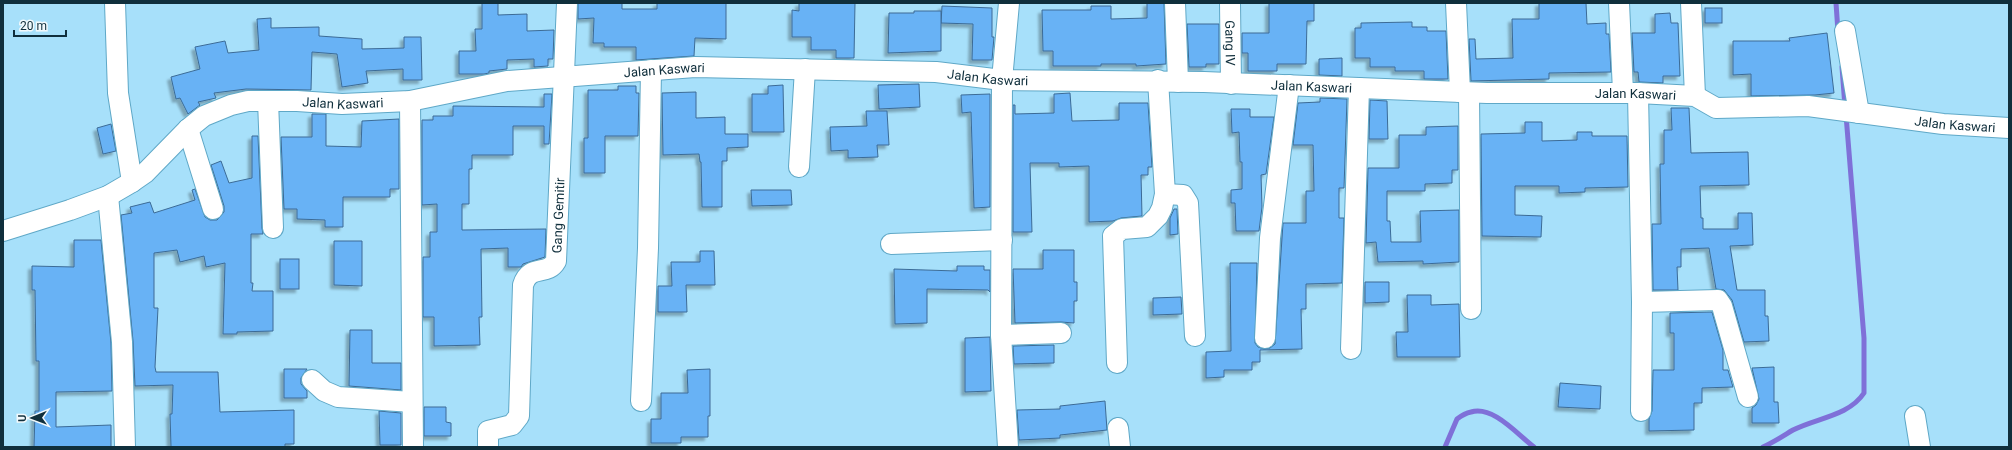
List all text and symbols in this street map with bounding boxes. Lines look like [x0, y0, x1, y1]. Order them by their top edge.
scale bar [14, 12, 66, 38]
text: 20 m [20, 19, 47, 33]
street label: Gang IV [1223, 20, 1238, 67]
street label: Jalan Kaswari [623, 59, 705, 80]
street label: Jalan Kaswari [946, 66, 1028, 88]
street label: Jalan Kaswari [1271, 77, 1353, 95]
street label: Jalan Kaswari [1595, 86, 1676, 102]
street label: Jalan Kaswari [302, 94, 384, 112]
street label: Jalan Kaswari [1914, 113, 1996, 135]
street label: Gang Gemitir [549, 177, 567, 254]
north arrow [12, 398, 52, 438]
text: U [16, 414, 29, 422]

